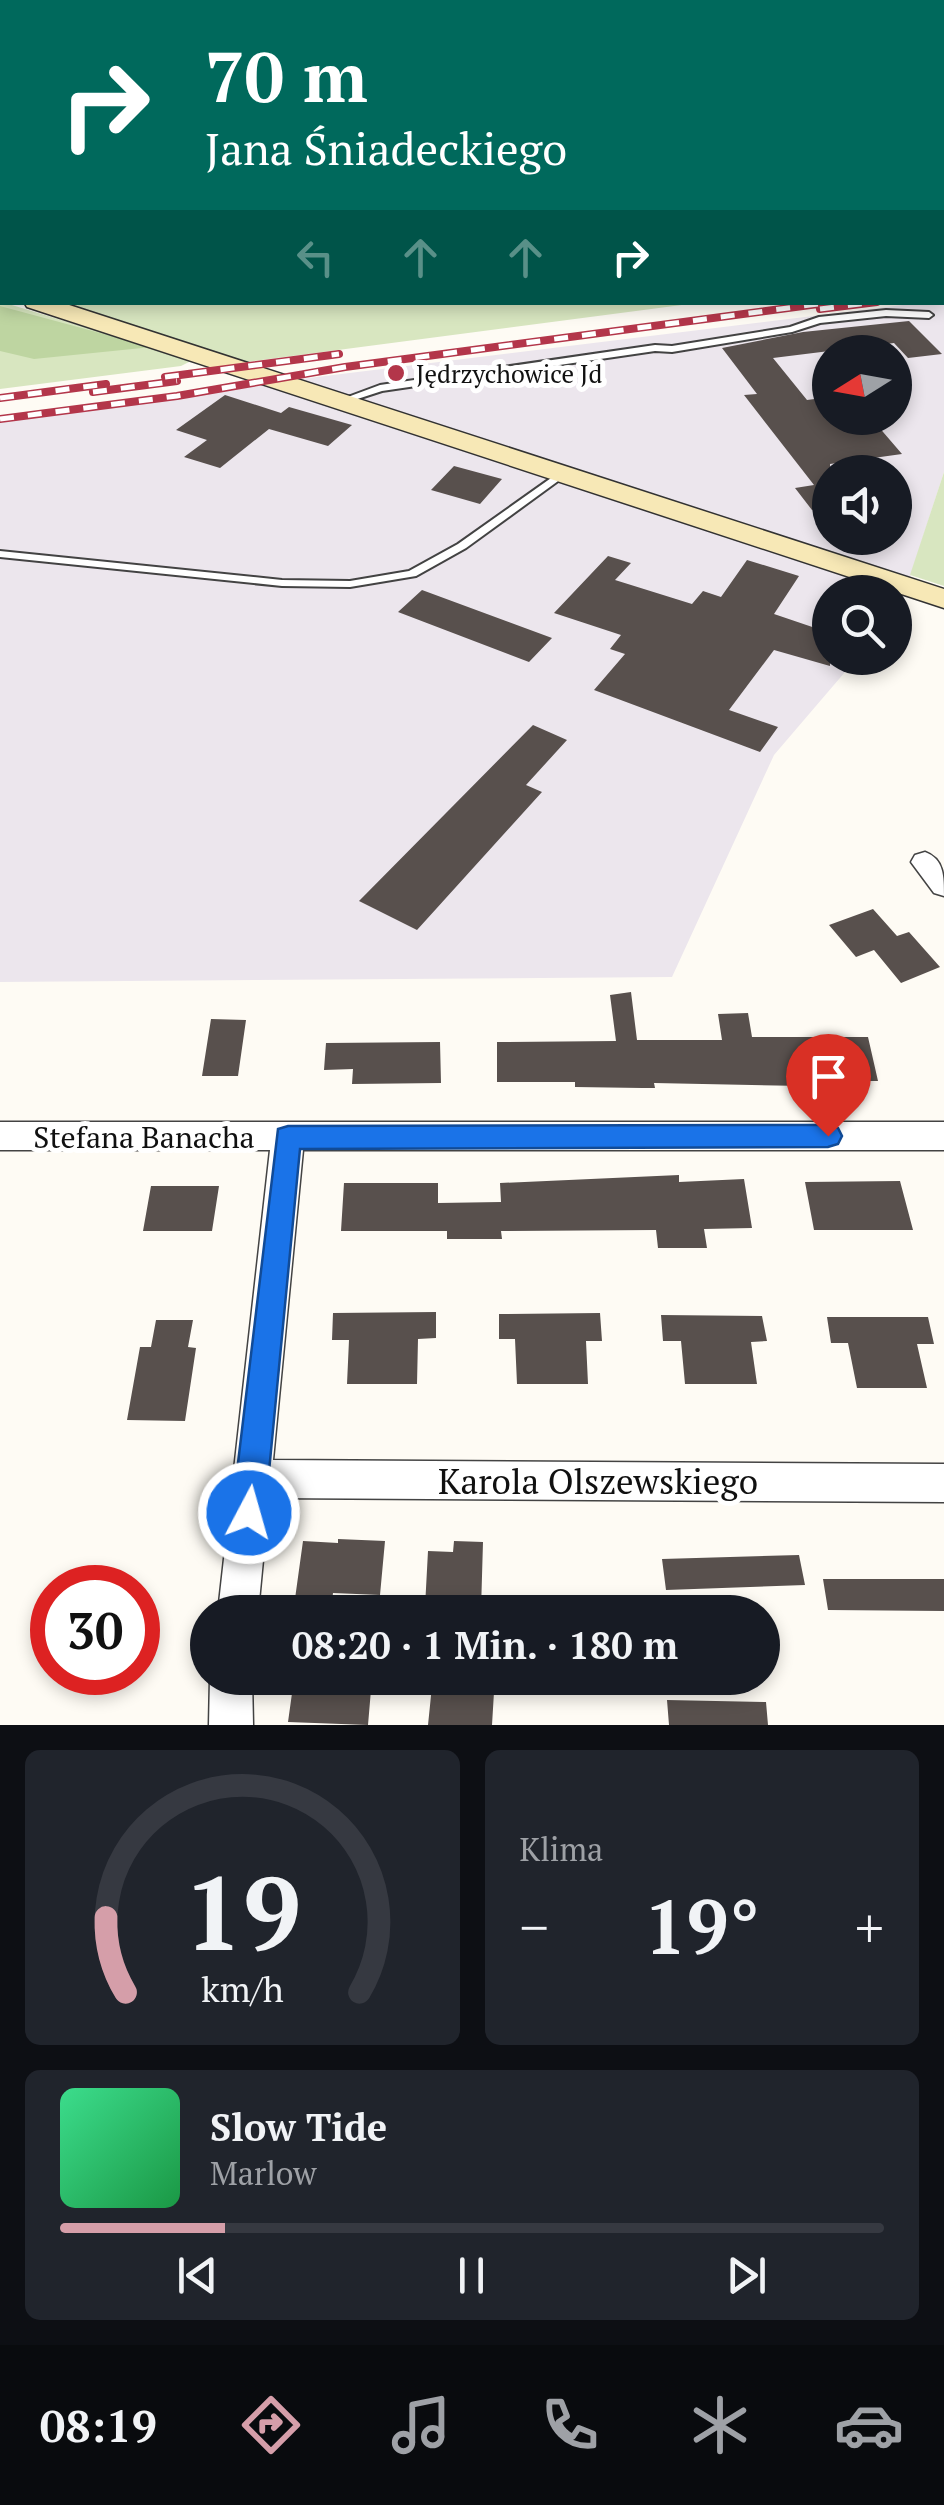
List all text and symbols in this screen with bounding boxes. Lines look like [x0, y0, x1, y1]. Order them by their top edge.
text: 70 m [205, 29, 368, 122]
icon: right [40, 40, 170, 170]
text: Jana Śniadeckiego [205, 118, 567, 178]
icon: left [288, 230, 343, 285]
icon: ahead [393, 230, 448, 285]
icon: ahead [498, 230, 553, 285]
icon: right [603, 230, 658, 285]
north arrow [812, 335, 912, 435]
map controls [812, 335, 912, 675]
place label: Jędrzychowice Jd [416, 357, 603, 390]
marker: Jędrzychowice Jd [385, 362, 407, 384]
button: sound [812, 455, 912, 555]
button: search [812, 575, 912, 675]
pin [786, 1034, 871, 1137]
icon: arrive [801, 1049, 856, 1104]
street label: Stefana Banacha [33, 1117, 255, 1157]
street label: Karola Olszewskiego [438, 1458, 758, 1504]
position arrow [197, 1461, 301, 1565]
speed limit sign: 30 [30, 1565, 160, 1695]
text: 08:20 · 1 Min. · 180 m [292, 1620, 678, 1670]
text: Klima [520, 1828, 603, 1870]
text: 19 [183, 1842, 301, 1980]
text: 19° [644, 1876, 760, 1975]
text: − [520, 1890, 549, 1963]
text: + [855, 1890, 884, 1963]
text: km/h [201, 1965, 284, 2012]
text: Slow Tide [210, 2102, 387, 2152]
text: Marlow [210, 2152, 316, 2194]
icon: previous [170, 2248, 225, 2303]
icon: pause [444, 2248, 499, 2303]
icon: next [719, 2248, 774, 2303]
icon: directions [236, 2390, 306, 2460]
icon: music [386, 2390, 456, 2460]
icon: phone [535, 2390, 605, 2460]
icon: climate [685, 2390, 755, 2460]
icon: car [834, 2390, 904, 2460]
text: 08:19 [40, 2395, 157, 2455]

